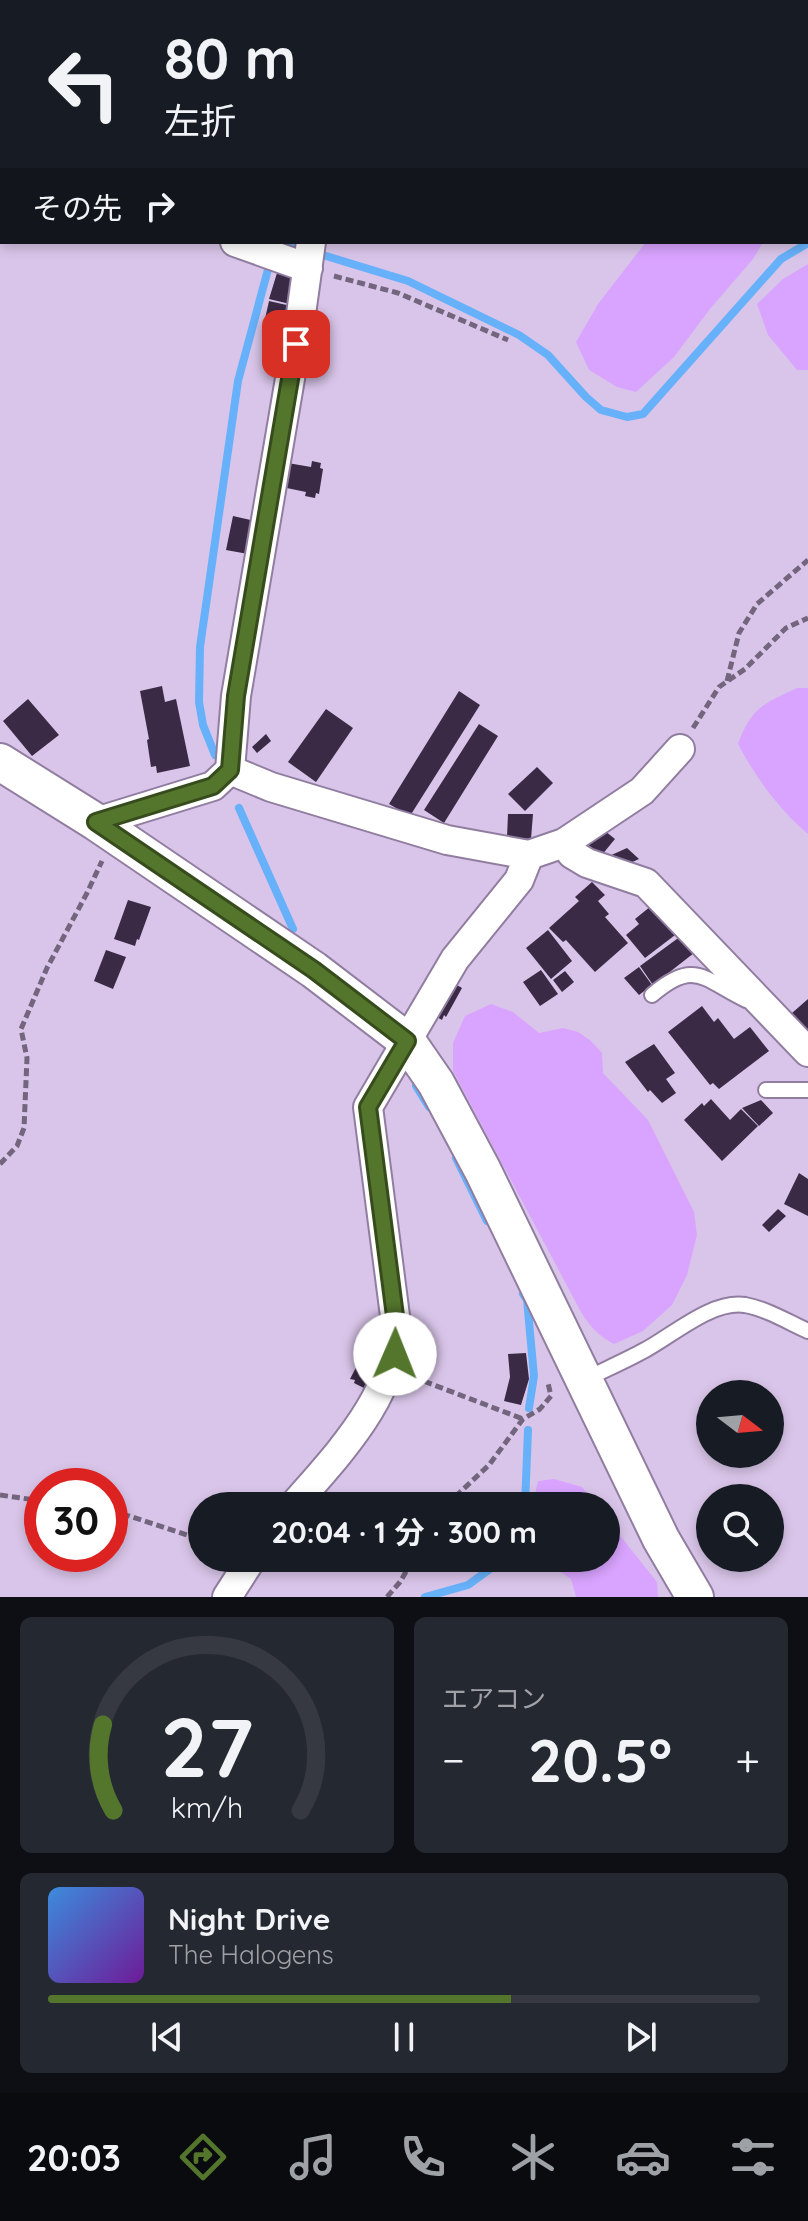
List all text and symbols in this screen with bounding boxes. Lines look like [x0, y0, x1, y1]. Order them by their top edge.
text: 80 m [164, 23, 296, 93]
icon: left [32, 32, 136, 136]
text: 左折 [164, 98, 236, 143]
icon: right [138, 184, 182, 228]
text: その先 [32, 189, 122, 227]
pin [262, 310, 330, 378]
icon: arrive [274, 322, 318, 366]
position arrow [353, 1312, 437, 1396]
north arrow [696, 1380, 784, 1468]
map controls [696, 1380, 784, 1572]
speed limit sign: 30 [24, 1468, 128, 1572]
button: search [696, 1484, 784, 1572]
text: 20:04 · 1 分 · 300 m [271, 1513, 537, 1551]
text: エアコン [442, 1682, 546, 1715]
text: 27 [160, 1694, 254, 1798]
text: 20.5° [528, 1722, 672, 1797]
text: − [442, 1732, 465, 1787]
text: + [735, 1732, 760, 1787]
text: km/h [171, 1789, 243, 1825]
text: Night Drive [168, 1900, 330, 1938]
text: The Halogens [168, 1938, 334, 1971]
icon: previous [145, 2015, 189, 2059]
icon: pause [382, 2015, 426, 2059]
icon: next [619, 2015, 663, 2059]
icon: directions [175, 2129, 231, 2185]
icon: music [285, 2129, 341, 2185]
icon: phone [395, 2129, 451, 2185]
icon: climate [505, 2129, 561, 2185]
icon: car [615, 2129, 671, 2185]
icon: filters [725, 2129, 781, 2185]
text: 20:03 [27, 2135, 121, 2180]

